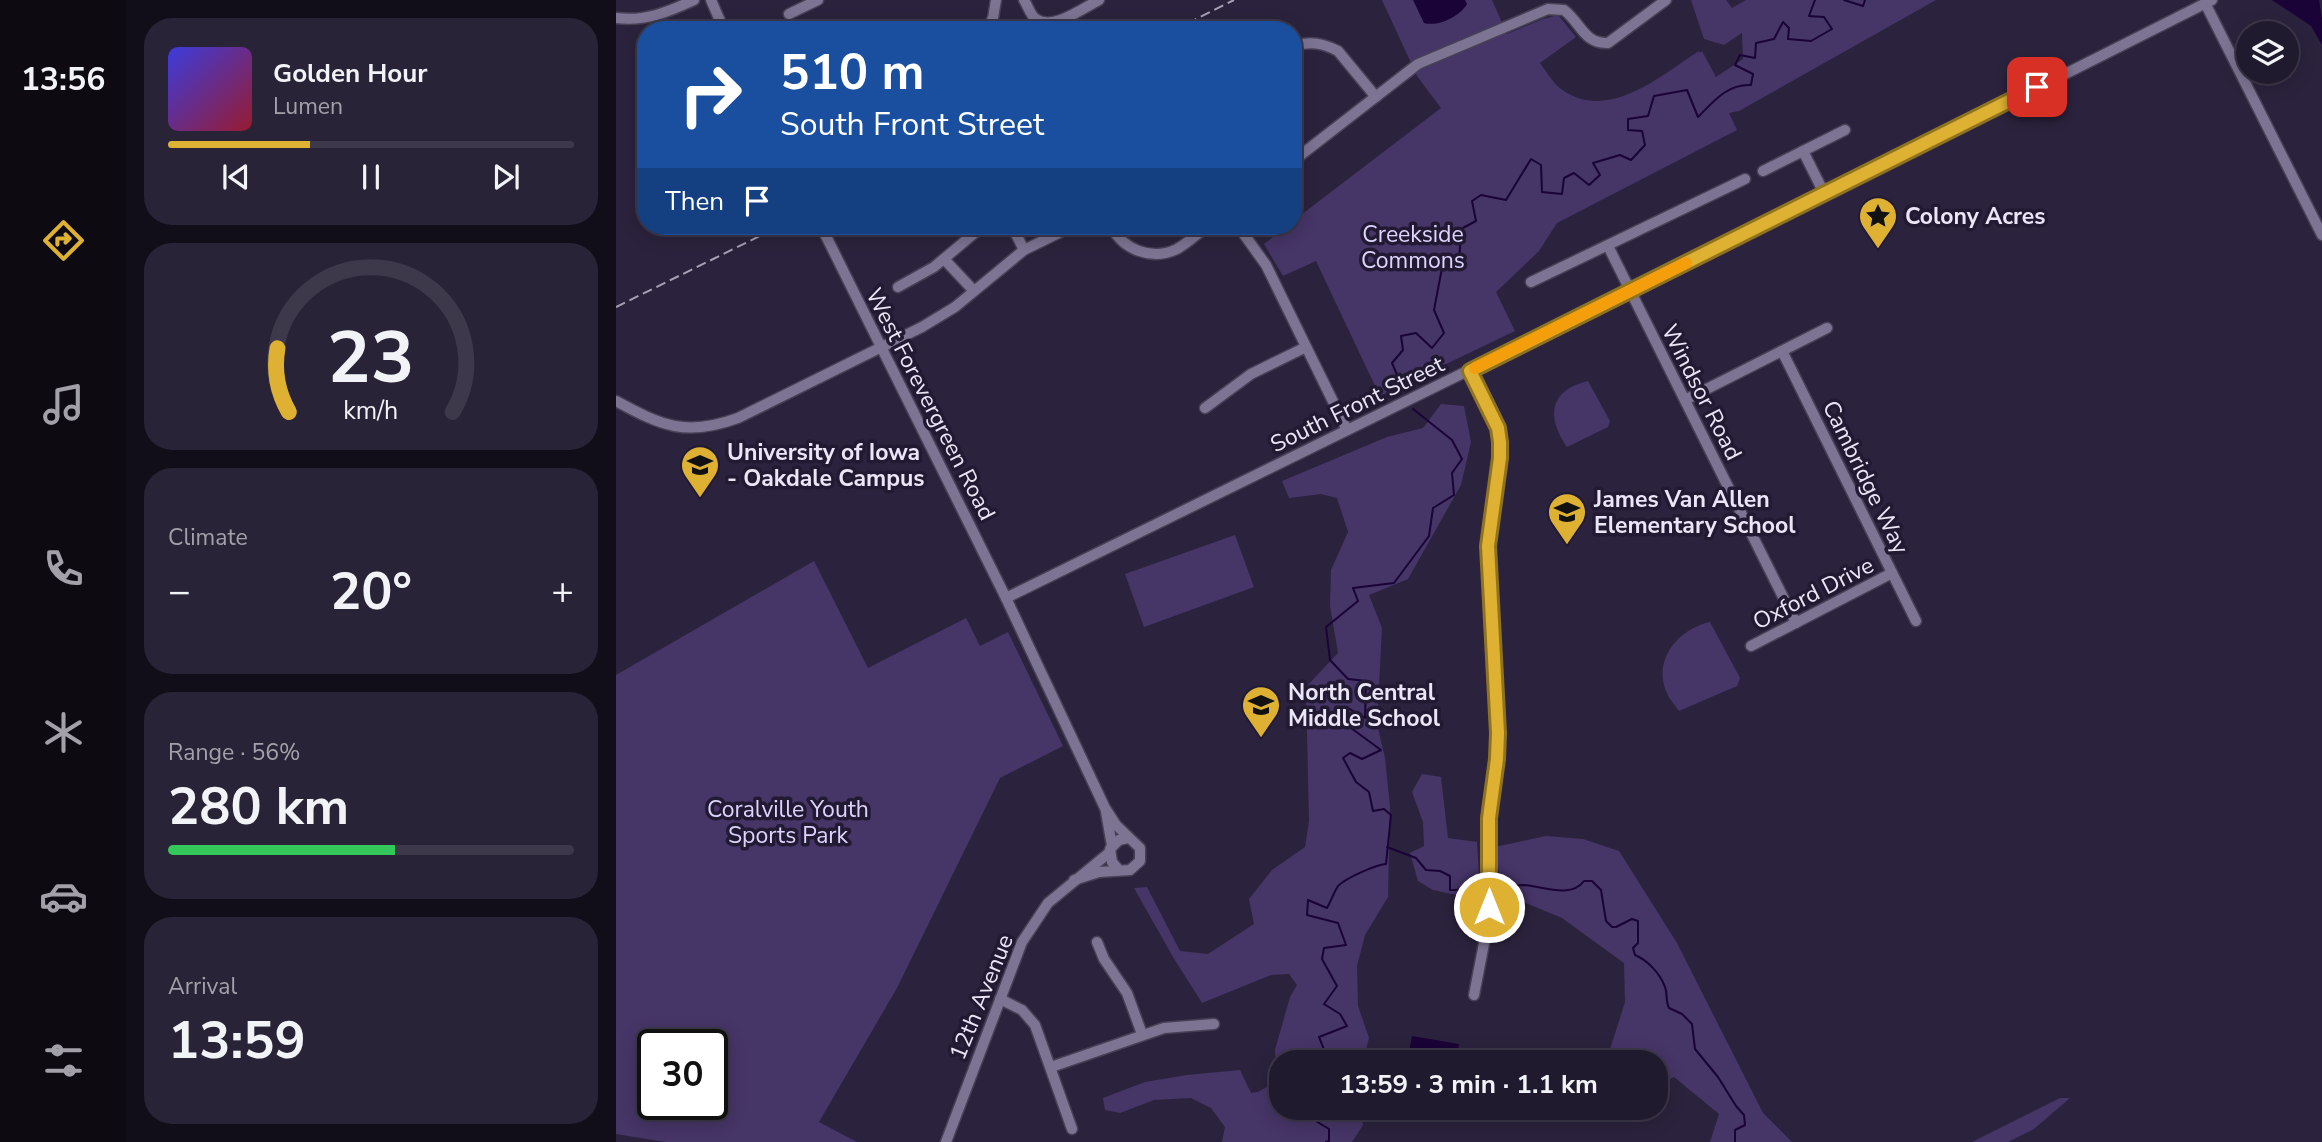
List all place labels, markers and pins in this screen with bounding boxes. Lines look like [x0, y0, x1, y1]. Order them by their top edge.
pin [2007, 57, 2067, 117]
place icon: Colony Acres [1857, 195, 1899, 250]
place label: Colony Acres [1905, 201, 2046, 232]
place label: University of Iowa - Oakdale Campus [727, 437, 925, 494]
school or university icon: University of Iowa - Oakdale Campus [679, 444, 721, 499]
place label: James Van Allen Elementary School [1593, 484, 1796, 541]
school or university icon: James Van Allen Elementary School [1546, 491, 1588, 546]
place label: North Central Middle School [1288, 677, 1441, 734]
school or university icon: North Central Middle School [1240, 684, 1282, 739]

